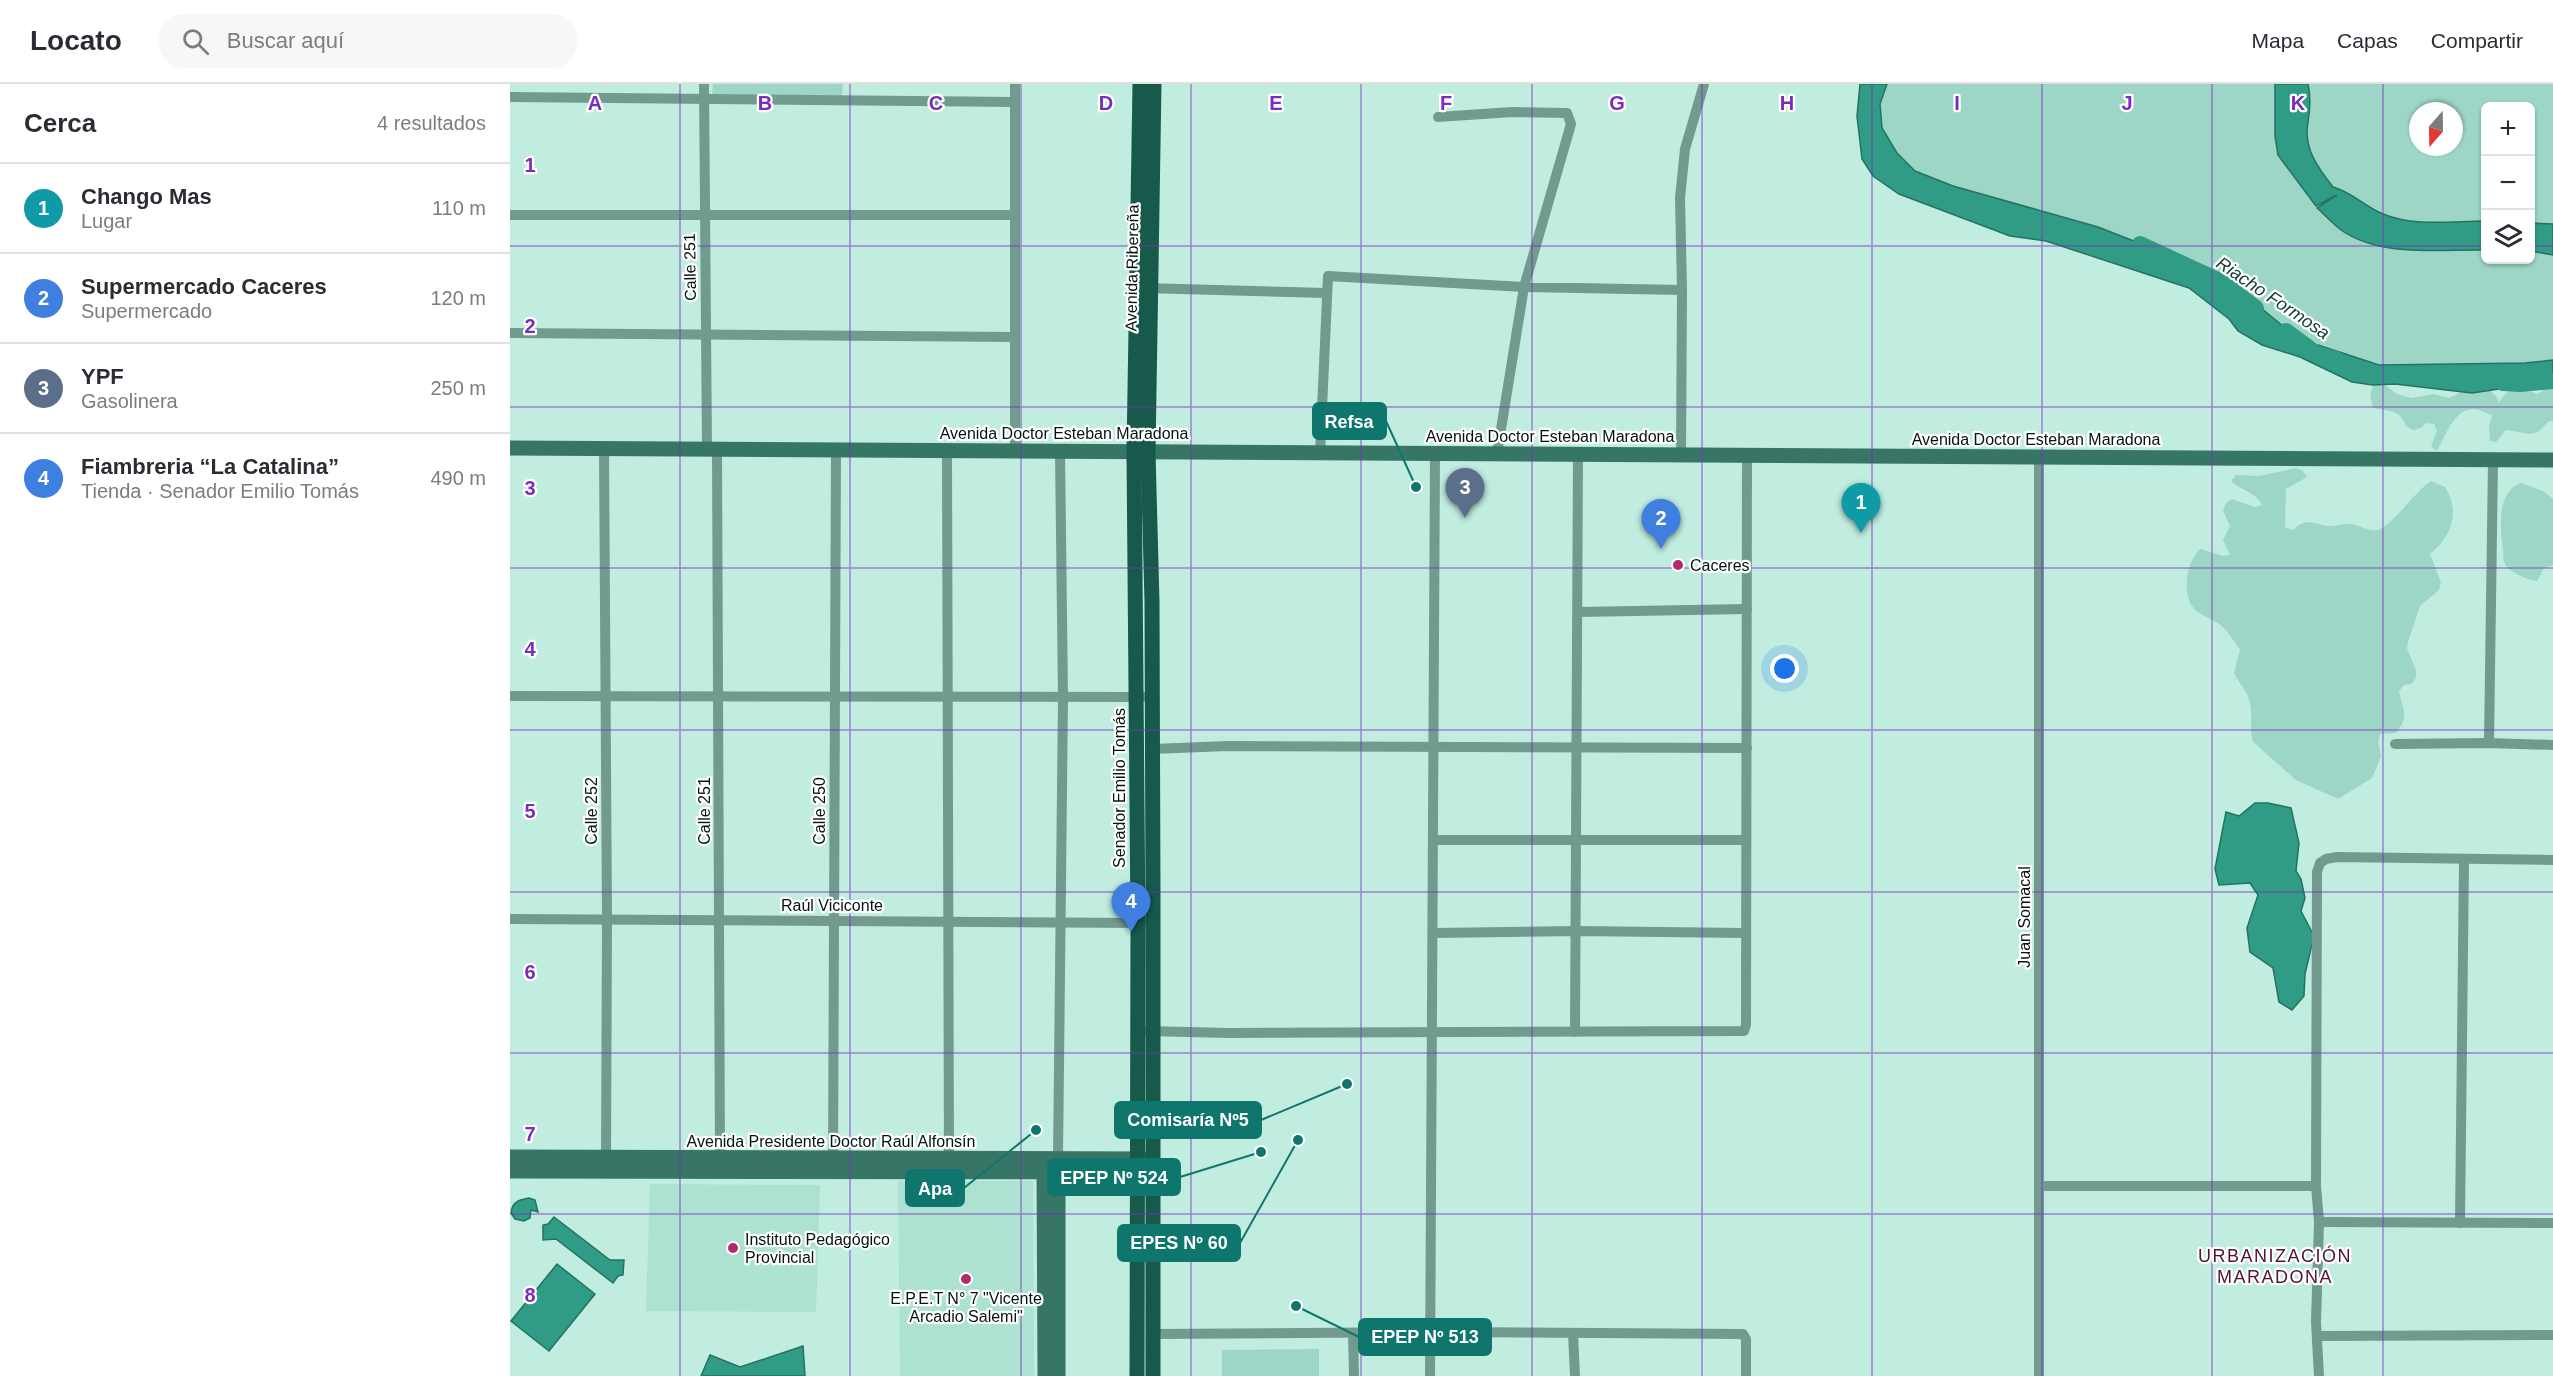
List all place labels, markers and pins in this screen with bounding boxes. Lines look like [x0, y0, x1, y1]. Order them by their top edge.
callout: Refsa [1313, 403, 1386, 439]
pin: 3 [1446, 468, 1484, 518]
pin: 1 [1842, 484, 1880, 533]
pin: 2 [1642, 500, 1680, 549]
place label: Caceres [1690, 557, 1750, 574]
marker: Caceres [1671, 558, 1685, 572]
pin: 4 [1112, 882, 1150, 932]
callout: Comisaría Nº5 [1115, 1102, 1261, 1138]
callout: EPEP Nº 524 [1048, 1159, 1180, 1195]
callout: Apa [906, 1170, 964, 1206]
callout: EPES Nº 60 [1118, 1225, 1240, 1261]
place label: Instituto Pedagógico Provincial [745, 1231, 890, 1266]
marker: Instituto Pedagógico Provincial [726, 1241, 740, 1255]
marker: E.P.E.T N° 7 "Vicente Arcadio Salemi" [959, 1272, 973, 1286]
place label: E.P.E.T N° 7 "Vicente Arcadio Salemi" [890, 1290, 1042, 1325]
callout: EPEP Nº 513 [1359, 1319, 1491, 1355]

